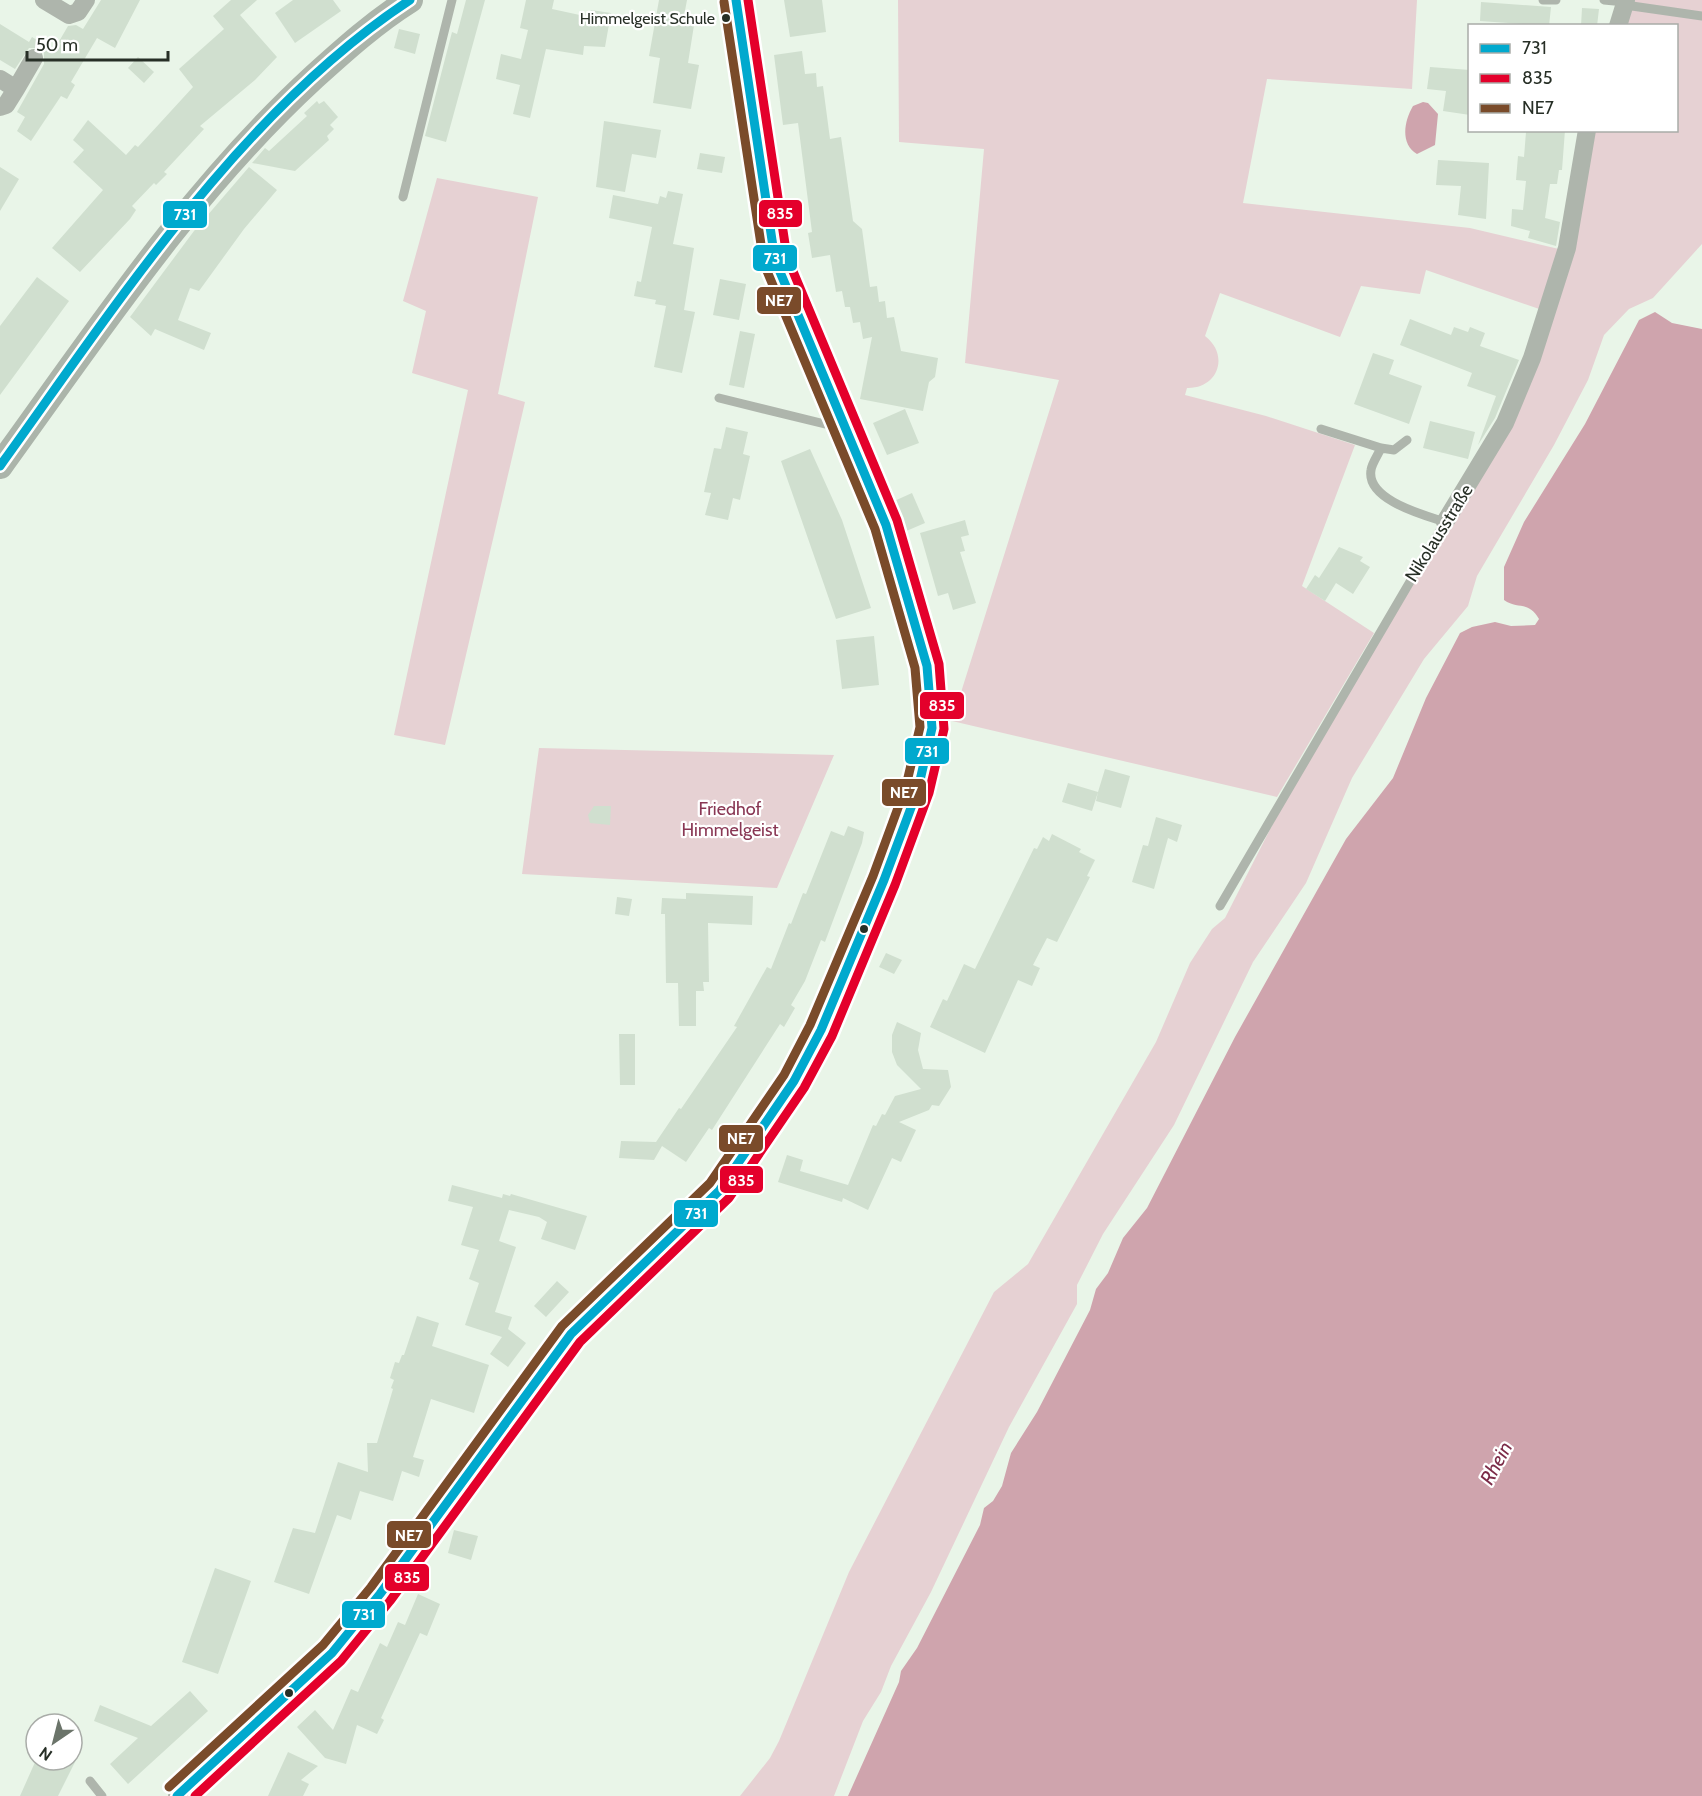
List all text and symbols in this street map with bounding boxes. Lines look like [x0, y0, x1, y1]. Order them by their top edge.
place label: Himmelgeist Schule [580, 9, 715, 28]
marker: Himmelgeist Schule [720, 12, 732, 24]
scale bar [27, 24, 168, 62]
legend [1468, 24, 1678, 132]
text: 50 m [36, 34, 78, 56]
text: 731 [1522, 37, 1547, 59]
text: 835 [1522, 67, 1552, 89]
text: NE7 [1522, 97, 1554, 119]
line badge: 835 [758, 199, 803, 228]
line badge: 731 [162, 200, 208, 229]
text: 835 [767, 204, 793, 223]
text: 731 [174, 205, 196, 224]
line badge: 731 [752, 244, 798, 272]
text: 731 [764, 249, 786, 268]
line badge: NE7 [756, 286, 802, 315]
text: NE7 [765, 291, 794, 310]
street label: Nikolausstraße [1400, 480, 1478, 586]
line badge: 835 [919, 691, 965, 720]
text: 835 [929, 696, 955, 715]
line badge: 731 [904, 737, 950, 765]
text: 731 [916, 742, 938, 761]
line badge: NE7 [881, 778, 927, 807]
text: NE7 [890, 783, 919, 802]
park label: Friedhof Himmelgeist [682, 798, 778, 841]
unlabelled marker [858, 923, 870, 935]
line badge: NE7 [718, 1124, 764, 1153]
text: NE7 [727, 1129, 756, 1148]
line badge: 835 [719, 1165, 764, 1194]
text: 835 [728, 1171, 754, 1190]
line badge: 731 [673, 1199, 719, 1228]
text: 731 [685, 1204, 707, 1223]
water label: Rhein [1475, 1437, 1517, 1489]
line badge: NE7 [386, 1520, 432, 1549]
text: NE7 [395, 1526, 424, 1545]
line badge: 835 [384, 1563, 430, 1592]
text: 835 [394, 1568, 420, 1587]
line badge: 731 [341, 1600, 386, 1629]
text: 731 [353, 1605, 375, 1624]
unlabelled marker [283, 1687, 295, 1699]
north arrow [24, 1712, 84, 1772]
text: N [36, 1743, 56, 1765]

